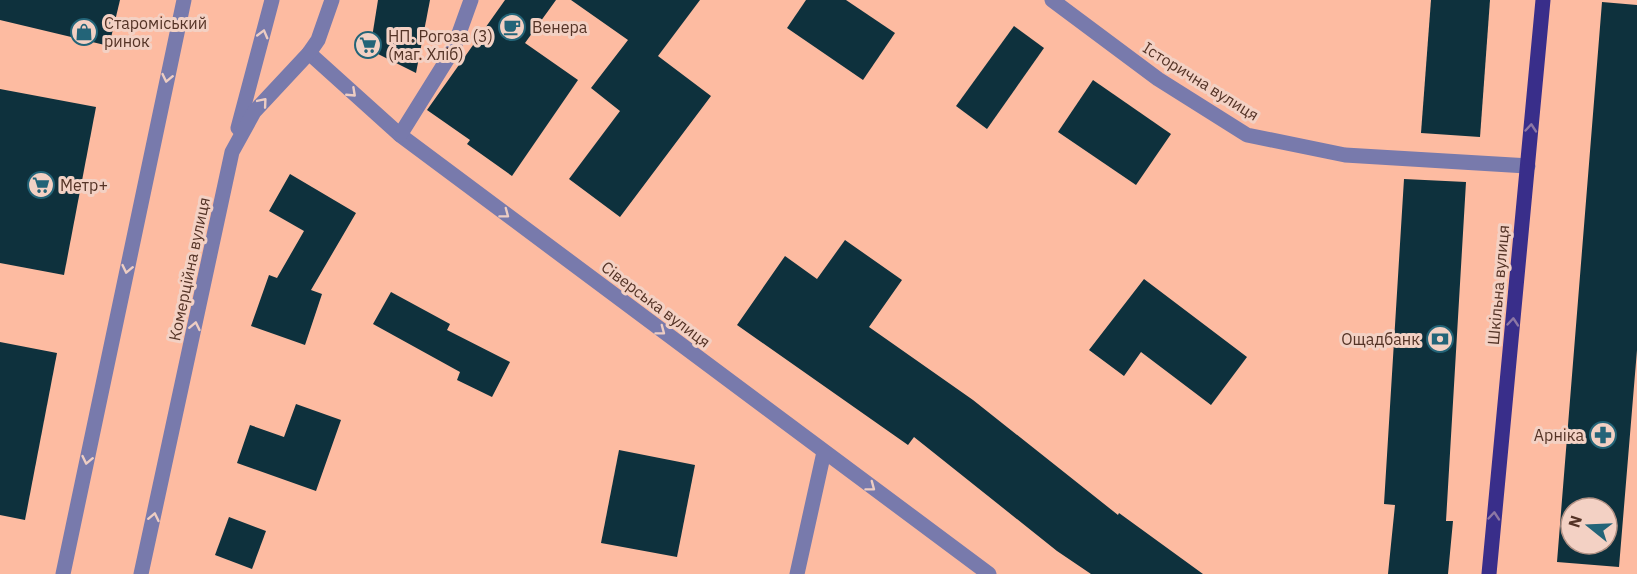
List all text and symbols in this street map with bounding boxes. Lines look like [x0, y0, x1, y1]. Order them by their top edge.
cafe icon: Венера [497, 12, 527, 42]
place label: Староміський ринок [104, 13, 207, 51]
shop icon: Староміський ринок [69, 17, 99, 47]
place label: Венера [532, 17, 588, 37]
place label: НП. Рогоза (3) (маг. Хліб) [388, 26, 493, 64]
one-way arrow [256, 29, 269, 39]
supermarket icon: НП. Рогоза (3) (маг. Хліб) [353, 30, 383, 60]
street label: Історична вулиця [1139, 37, 1263, 125]
one-way arrow [162, 73, 175, 83]
one-way arrow [345, 86, 356, 97]
one-way arrow [256, 98, 267, 109]
one-way arrow [1524, 123, 1537, 132]
supermarket icon: Метр+ [26, 170, 56, 200]
place label: Метр+ [60, 175, 108, 195]
street label: Комерційна вулиця [164, 195, 214, 343]
one-way arrow [498, 207, 509, 218]
street label: Шкільна вулиця [1483, 224, 1513, 346]
street label: Сіверська вулиця [598, 256, 714, 352]
one-way arrow [122, 263, 135, 273]
one-way arrow [1506, 317, 1519, 326]
one-way arrow [187, 321, 200, 331]
one-way arrow [655, 323, 666, 334]
bank icon: Ощадбанк [1425, 324, 1455, 354]
place label: Ощадбанк [1341, 329, 1420, 349]
pharmacy icon: Арніка [1588, 420, 1618, 450]
place label: Арніка [1534, 425, 1584, 445]
one-way arrow [82, 454, 95, 464]
one-way arrow [864, 479, 875, 490]
north arrow [1559, 496, 1619, 556]
one-way arrow [1487, 511, 1500, 520]
one-way arrow [146, 512, 159, 522]
text: N [1563, 513, 1586, 530]

